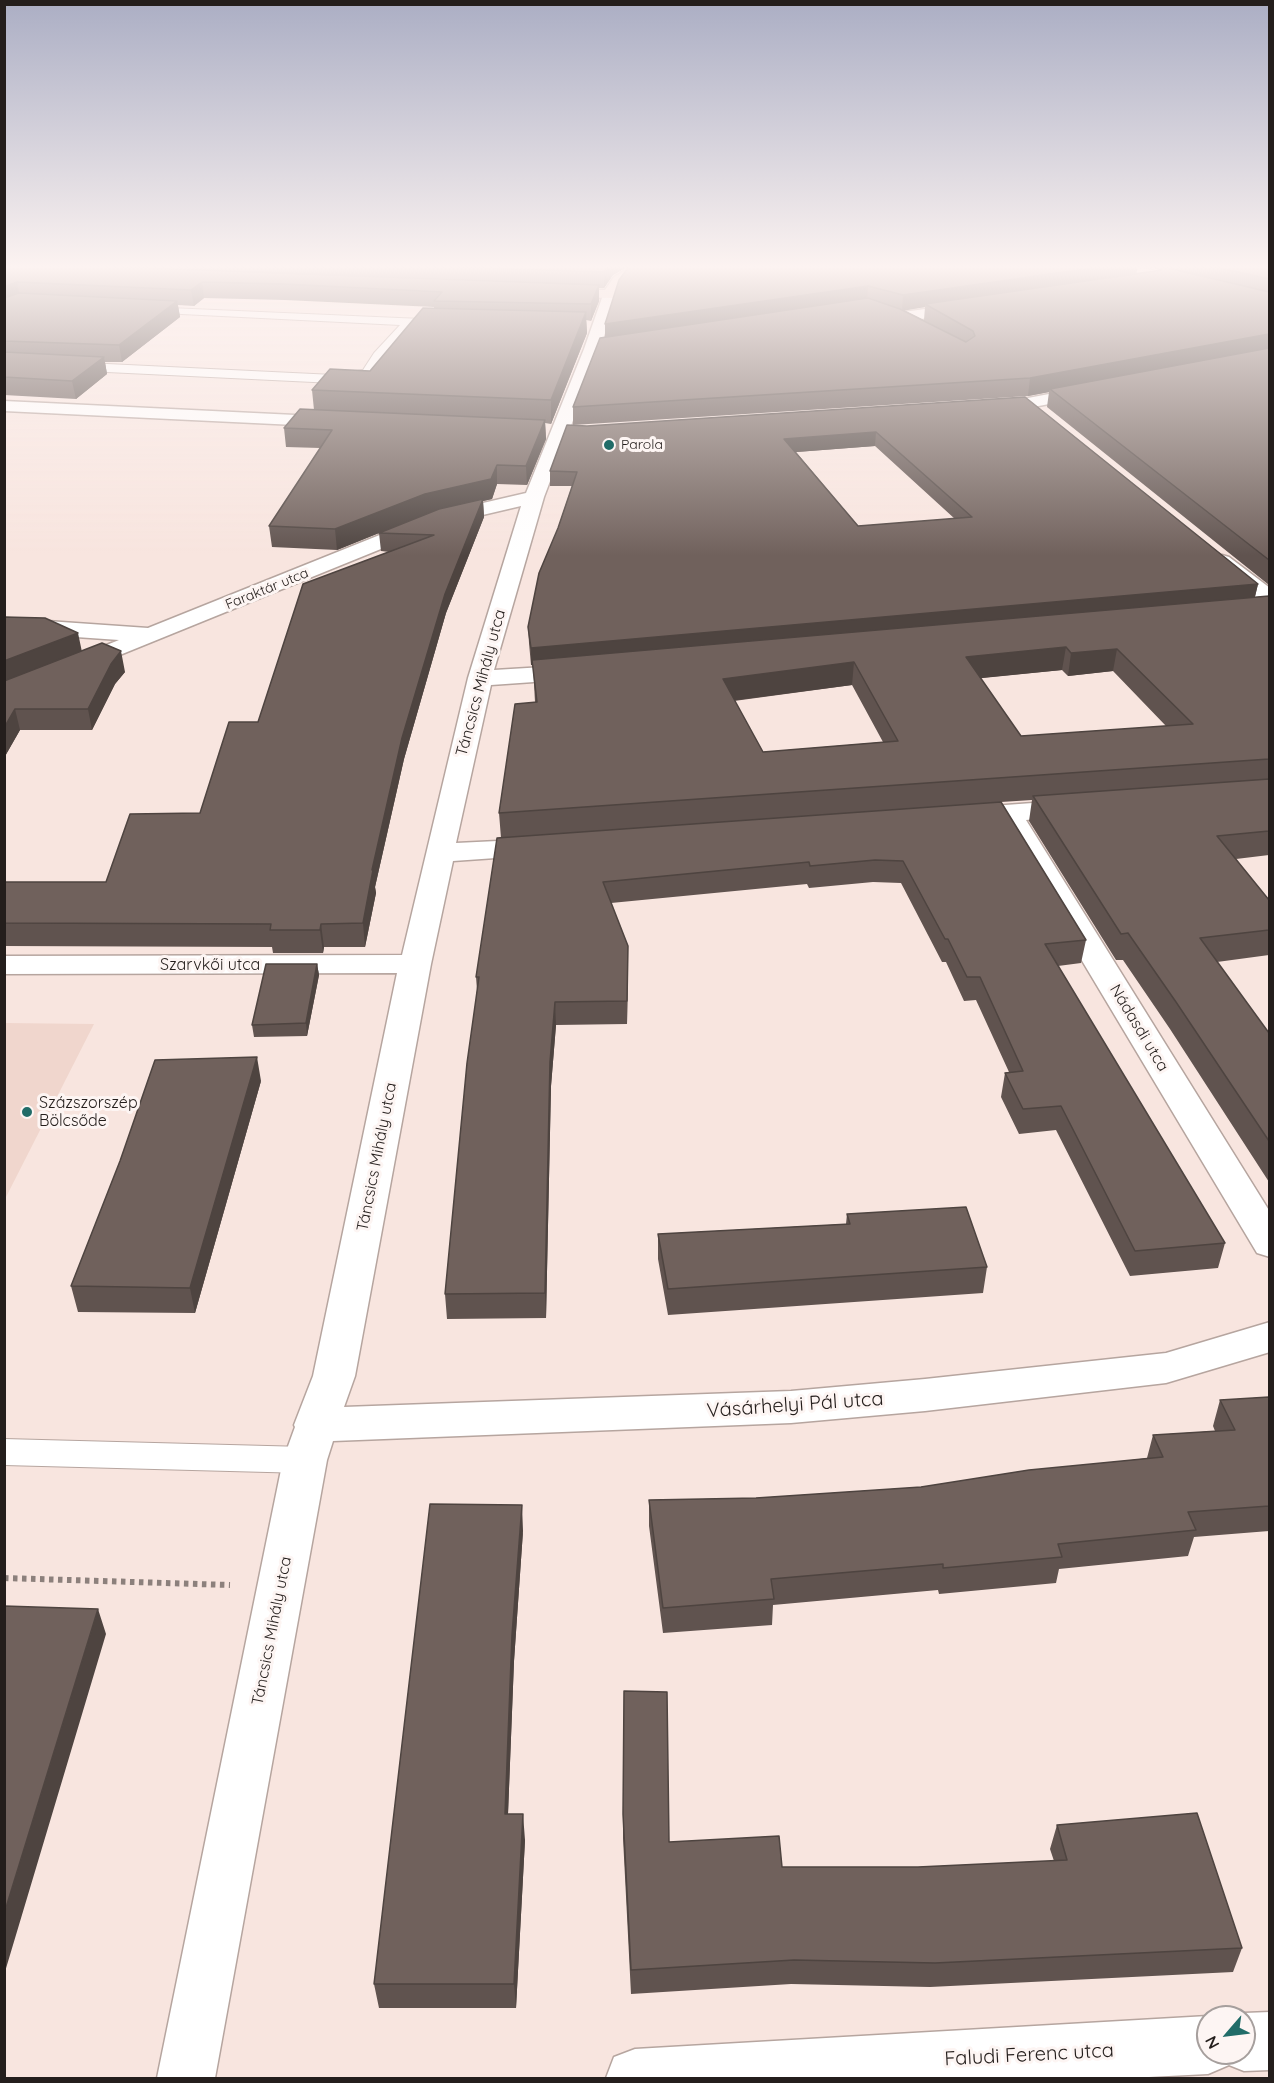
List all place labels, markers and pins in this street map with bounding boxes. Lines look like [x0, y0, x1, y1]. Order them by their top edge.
place label: Parola [621, 437, 663, 453]
marker: Parola [602, 438, 616, 452]
place label: Százszorszép Bölcsőde [39, 1093, 138, 1131]
marker: Százszorszép Bölcsőde [20, 1105, 34, 1119]

